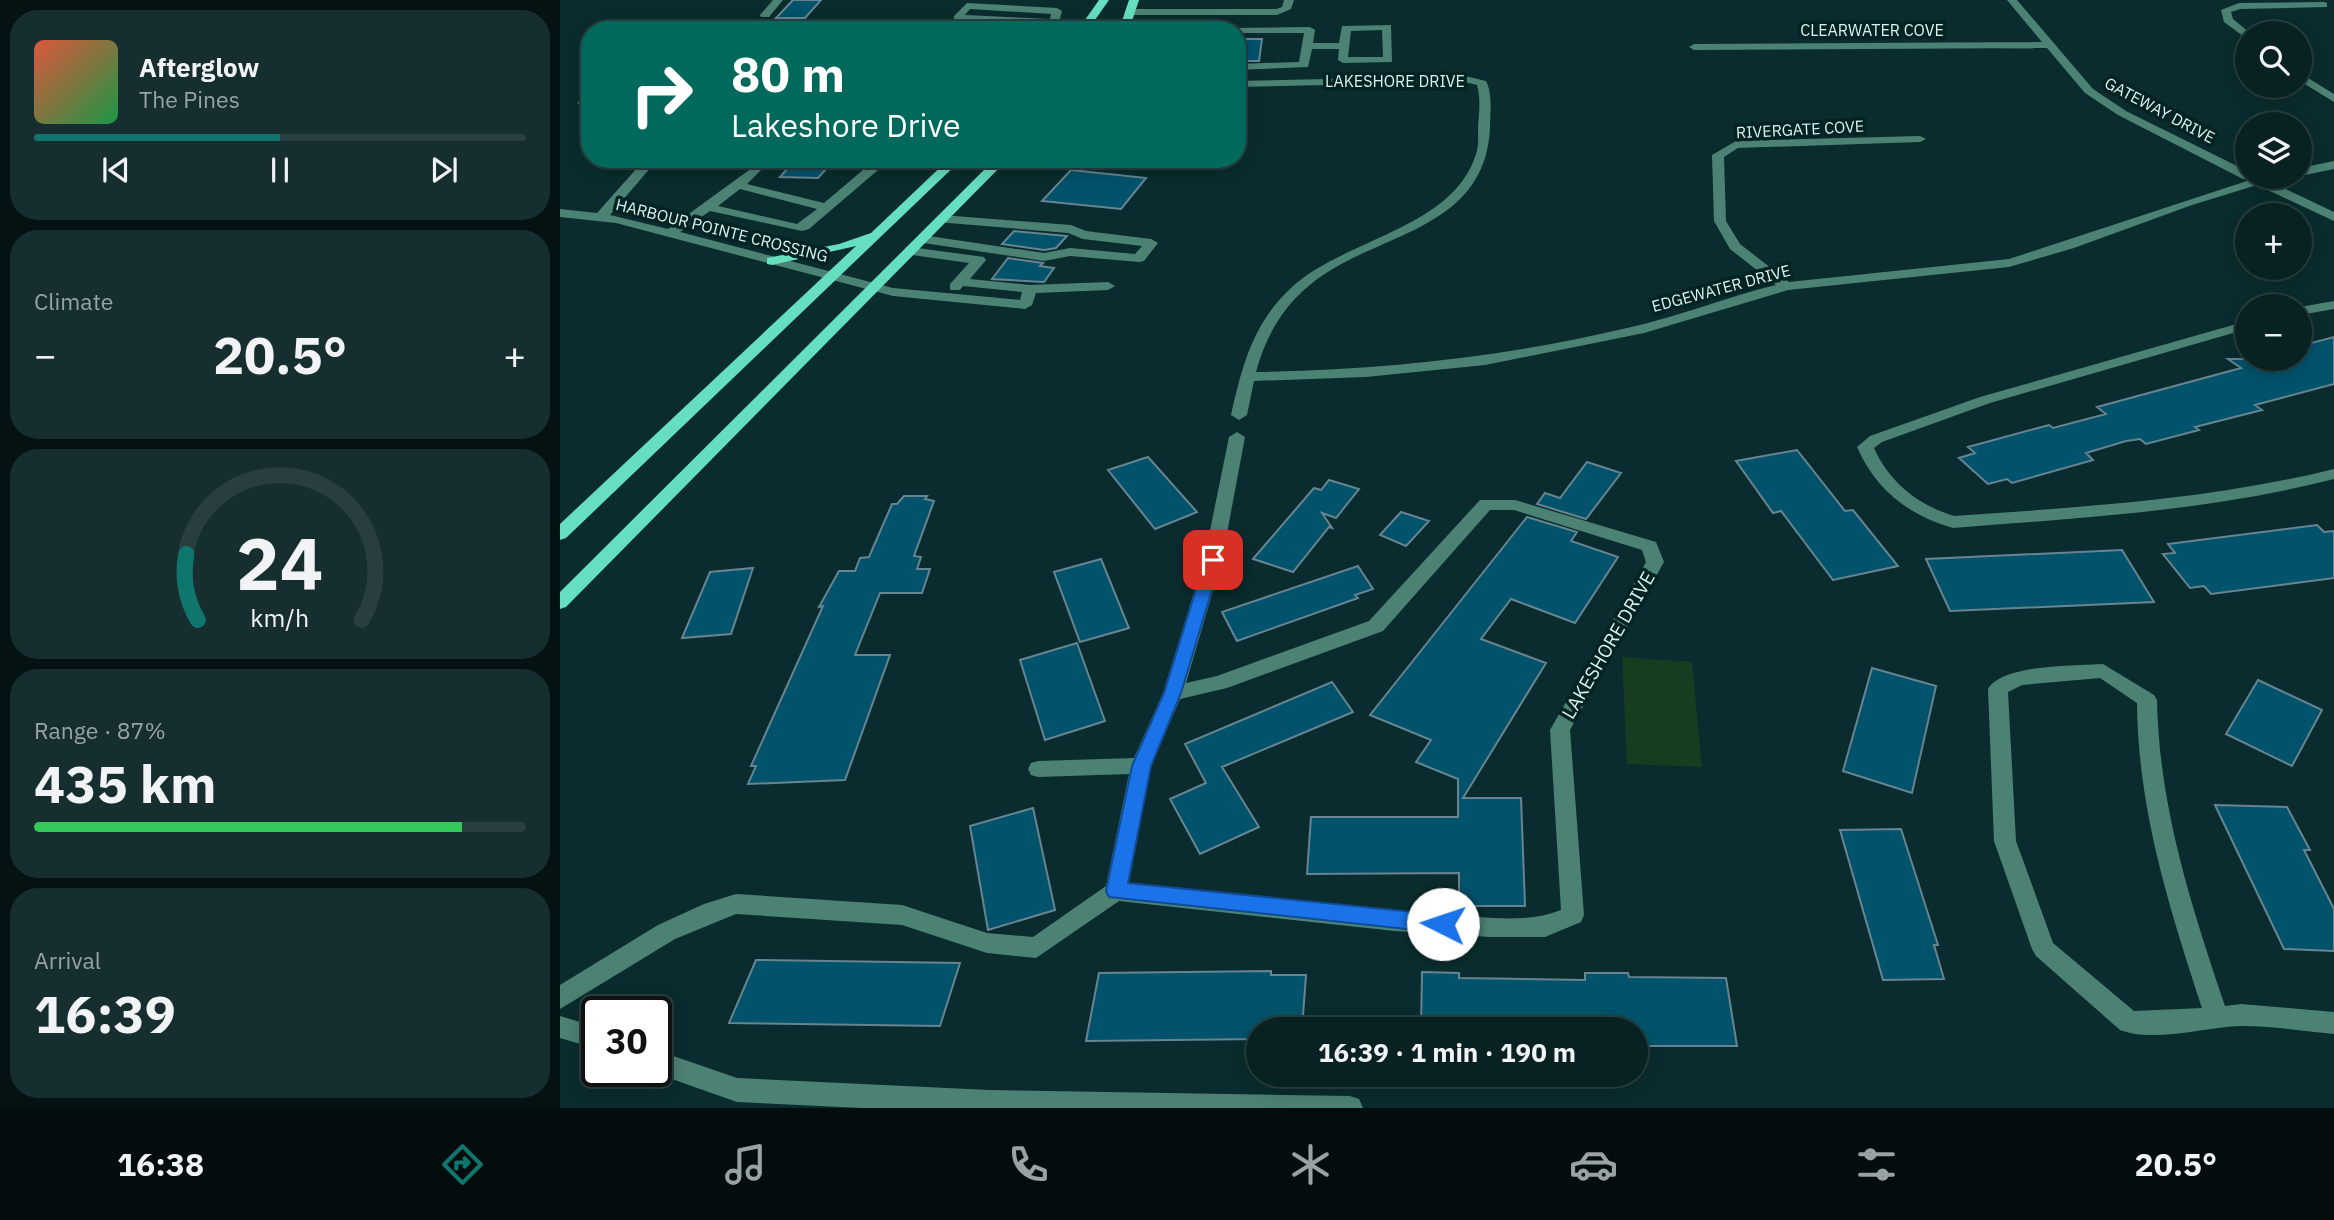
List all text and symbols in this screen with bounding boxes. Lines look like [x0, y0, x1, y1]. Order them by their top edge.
street label: CLEARWATER COVE [1800, 20, 1944, 40]
map controls [2235, 21, 2312, 371]
button: search [2235, 21, 2312, 98]
text: 80 m [731, 42, 845, 105]
icon: right [616, 49, 707, 140]
text: Afterglow [139, 50, 259, 84]
street label: LAKESHORE DRIVE [1325, 71, 1465, 91]
street label: GATEWAY DRIVE [2101, 73, 2219, 147]
text: The Pines [139, 84, 240, 114]
text: Lakeshore Drive [731, 104, 961, 146]
button: layers [2235, 112, 2312, 189]
street label: RIVERGATE COVE [1735, 116, 1865, 142]
icon: previous [97, 151, 135, 189]
icon: pause [261, 151, 299, 189]
icon: next [425, 151, 463, 189]
street label: HARBOUR POINTE CROSSING [614, 194, 830, 266]
button: + [2235, 203, 2312, 280]
street label: EDGEWATER DRIVE [1649, 260, 1793, 316]
text: Climate [34, 286, 113, 316]
button: − [2235, 294, 2312, 371]
text: 20.5° [213, 321, 347, 388]
text: − [34, 330, 57, 379]
text: + [503, 330, 526, 379]
text: 24 [236, 515, 324, 610]
pin [1183, 530, 1243, 590]
icon: arrive [1194, 541, 1232, 579]
street label: LAKESHORE DRIVE [1556, 567, 1660, 723]
text: km/h [251, 601, 309, 634]
text: Range · 87% [34, 715, 166, 745]
text: 435 km [34, 750, 216, 817]
position arrow [1406, 887, 1480, 961]
text: Arrival [34, 945, 101, 975]
text: 16:39 [34, 980, 176, 1047]
speed limit sign: 30 [581, 996, 672, 1087]
text: 16:39 · 1 min · 190 m [1318, 1035, 1576, 1069]
icon: directions [438, 1140, 487, 1189]
icon: music [721, 1140, 770, 1189]
icon: phone [1004, 1140, 1053, 1189]
icon: climate [1286, 1140, 1335, 1189]
icon: car [1569, 1140, 1618, 1189]
icon: filters [1852, 1140, 1901, 1189]
text: 16:38 [117, 1143, 204, 1185]
text: 20.5° [2135, 1143, 2217, 1185]

